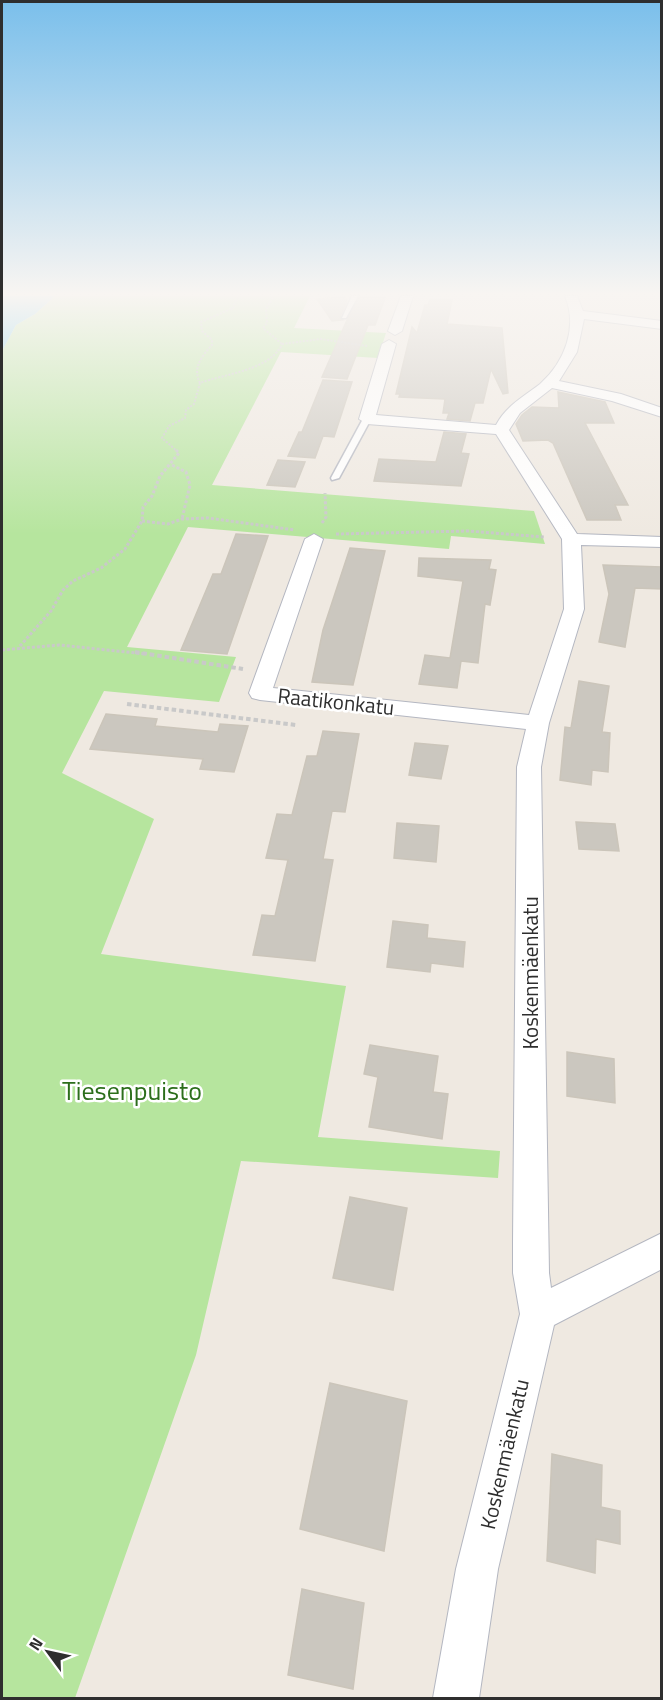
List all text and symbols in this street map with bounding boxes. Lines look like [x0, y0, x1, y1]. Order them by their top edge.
street label: Raatikonkatu [276, 679, 396, 723]
street label: Koskenmäenkatu [514, 896, 546, 1050]
park label: Tiesenpuisto [62, 1071, 202, 1110]
street label: Koskenmäenkatu [471, 1376, 537, 1532]
north arrow [18, 1622, 78, 1682]
text: N [22, 1633, 49, 1655]

